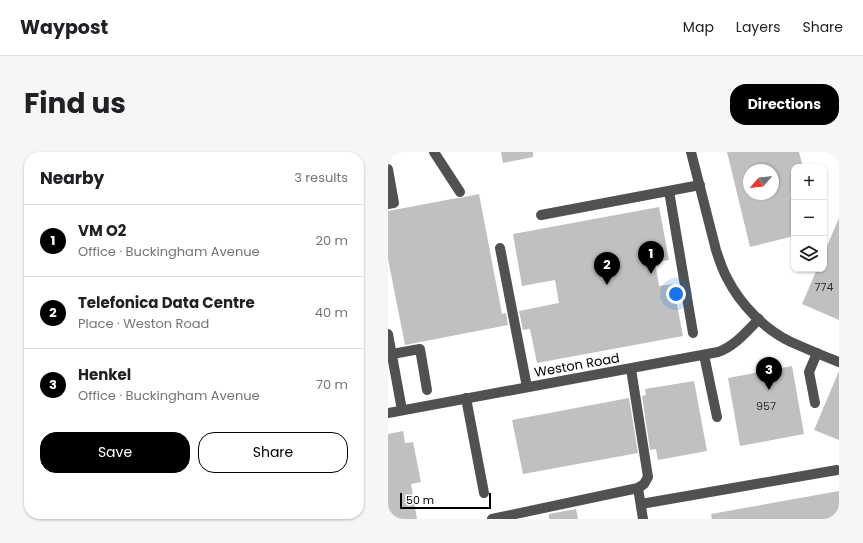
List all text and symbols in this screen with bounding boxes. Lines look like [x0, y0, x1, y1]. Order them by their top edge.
text: Waypost [20, 14, 108, 41]
text: Map [683, 17, 714, 37]
text: Layers [736, 17, 780, 37]
text: Share [802, 17, 843, 37]
text: Find us [24, 84, 126, 123]
button: Directions [730, 84, 839, 125]
north arrow [743, 164, 779, 200]
map controls [791, 164, 827, 272]
button: + [791, 164, 827, 200]
text: Nearby [40, 166, 104, 190]
text: 3 results [294, 168, 348, 187]
button: − [791, 200, 827, 236]
text: VM O2 [78, 220, 126, 241]
text: 1 [51, 231, 55, 250]
text: 20 m [315, 231, 348, 250]
button: layers [791, 236, 827, 272]
pin: 1 [638, 241, 664, 274]
text: Office · Buckingham Avenue [78, 242, 260, 261]
pin: 2 [594, 252, 620, 285]
house number: 774 [815, 279, 834, 295]
your location [666, 284, 686, 304]
text: Telefonica Data Centre [78, 292, 255, 313]
text: 2 [49, 303, 57, 322]
text: 40 m [315, 303, 348, 322]
text: Place · Weston Road [78, 314, 209, 333]
street label: Weston Road [533, 348, 621, 382]
pin: 3 [756, 357, 782, 390]
text: Henkel [78, 364, 131, 385]
text: 3 [49, 375, 57, 394]
text: 70 m [316, 375, 348, 394]
text: Office · Buckingham Avenue [78, 386, 260, 405]
house number: 957 [756, 398, 776, 414]
button: Save [40, 432, 190, 473]
button: Share [198, 432, 348, 473]
scale bar [400, 491, 491, 510]
text: 50 m [406, 492, 434, 508]

